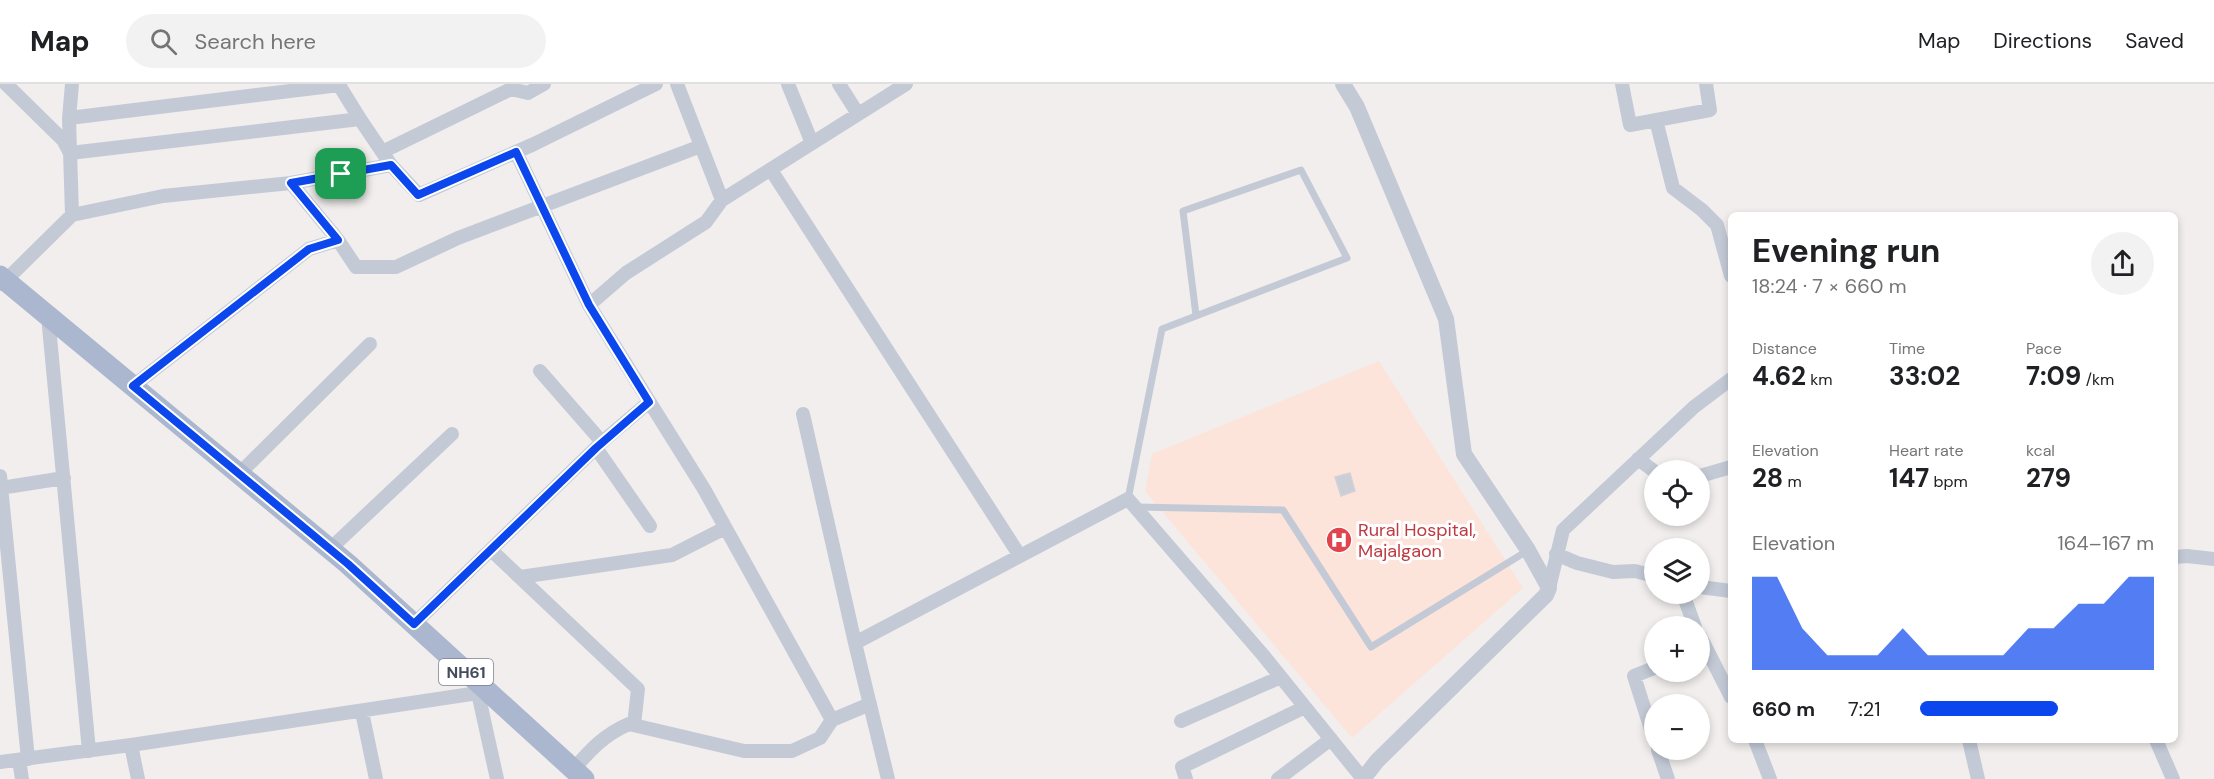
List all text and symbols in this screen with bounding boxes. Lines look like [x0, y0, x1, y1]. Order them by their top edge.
search box [126, 14, 546, 68]
text: Map [30, 23, 90, 60]
icon: search [147, 25, 180, 58]
text: Search here [195, 27, 316, 56]
text: Map [1918, 27, 1960, 55]
text: Directions [1993, 27, 2092, 55]
text: Saved [2125, 27, 2184, 55]
pin [315, 148, 366, 199]
icon: arrive [324, 157, 357, 190]
text: Evening run [1752, 229, 1940, 272]
button: share [2091, 232, 2154, 295]
text: 18:24 · 7 × 660 m [1752, 273, 1907, 299]
text: Distance [1752, 338, 1817, 359]
text: Time [1889, 338, 1925, 359]
text: Pace [2026, 338, 2062, 359]
text: 4.62 [1752, 359, 1806, 393]
text: 33:02 [1889, 359, 1960, 393]
text: 7:09 [2026, 359, 2081, 393]
text: km [1806, 369, 1832, 390]
text: /km [2081, 369, 2114, 390]
text: Elevation [1752, 440, 1819, 461]
text: Heart rate [1889, 440, 1964, 461]
text: kcal [2026, 440, 2055, 461]
map controls [1644, 460, 1710, 760]
button: locate [1644, 460, 1710, 526]
text: 28 [1752, 461, 1783, 495]
text: 147 [1889, 461, 1929, 495]
text: 279 [2026, 461, 2071, 495]
text: m [1783, 471, 1802, 492]
text: bpm [1929, 471, 1968, 492]
place label: Rural Hospital, Majalgaon [1358, 518, 1476, 563]
hospital icon: Rural Hospital, Majalgaon [1324, 525, 1354, 555]
text: Elevation [1752, 530, 1835, 556]
text: 164–167 m [2058, 530, 2154, 556]
button: layers [1644, 538, 1710, 604]
button: + [1644, 616, 1710, 682]
road number: NH61 [439, 659, 493, 685]
button: − [1644, 694, 1710, 760]
text: 660 m [1752, 696, 1815, 722]
text: 7:21 [1848, 696, 1880, 722]

